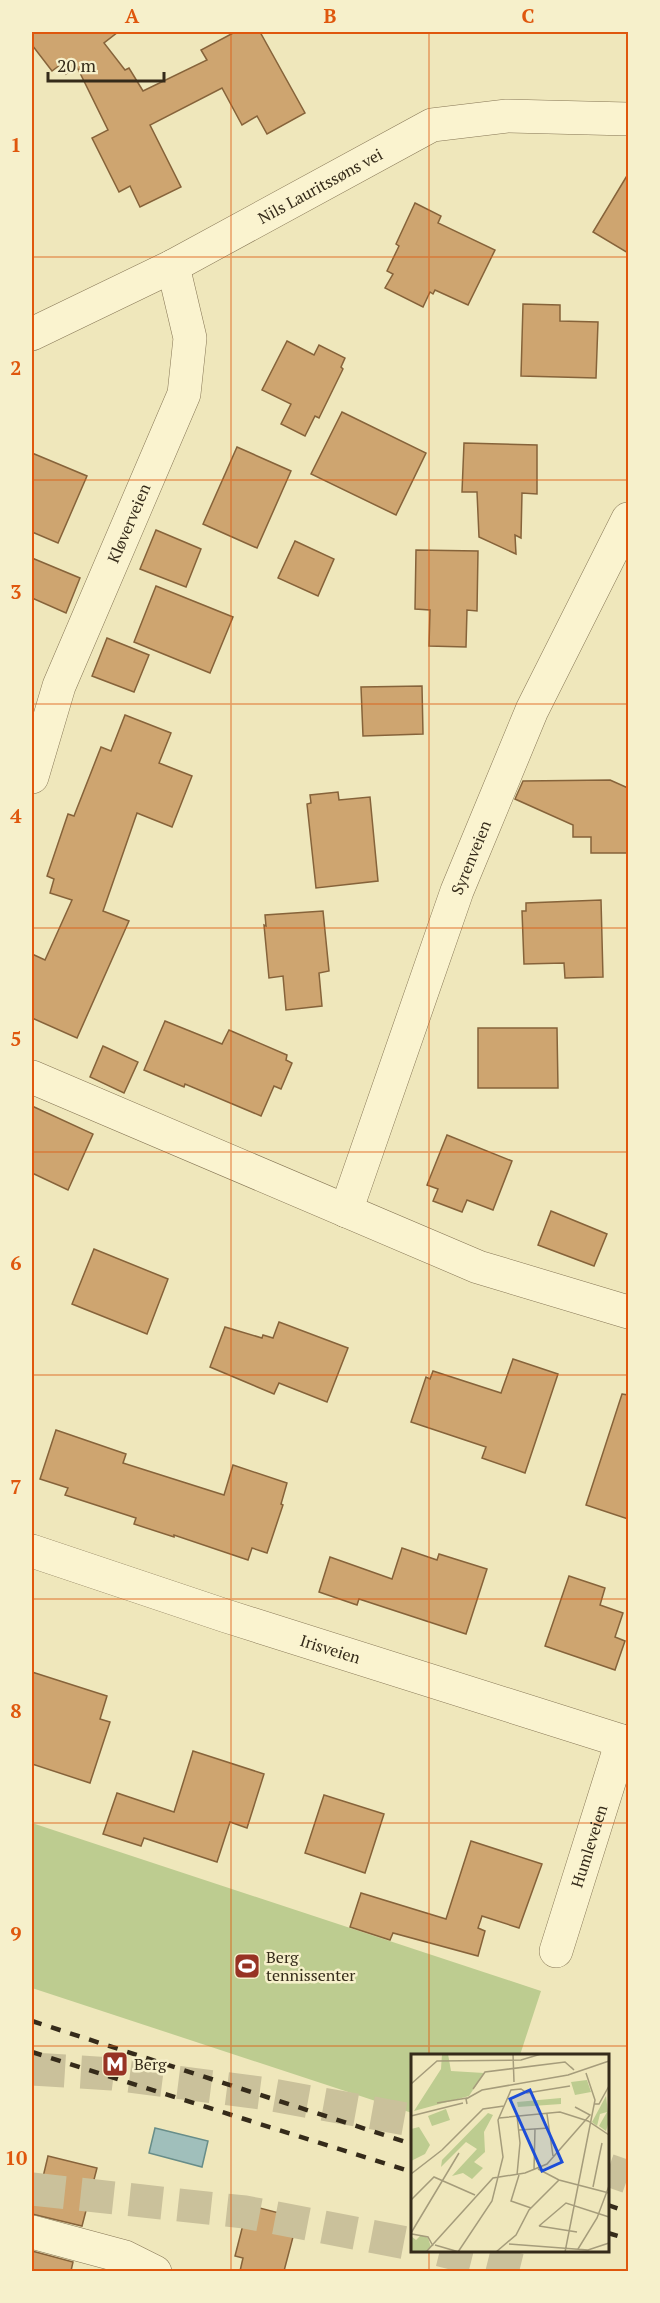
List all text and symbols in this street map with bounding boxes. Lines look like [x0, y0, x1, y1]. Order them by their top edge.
text: A [125, 2, 140, 29]
text: B [324, 2, 337, 29]
text: C [521, 2, 535, 29]
scale bar [48, 45, 164, 83]
text: 20 m [57, 53, 97, 77]
text: 1 [10, 131, 22, 158]
street label: Nils Lauritssøns vei [254, 143, 387, 229]
text: 2 [10, 354, 22, 381]
street label: Kløverveien [102, 480, 156, 566]
text: 3 [10, 578, 22, 605]
text: 4 [10, 802, 22, 829]
street label: Syrenveien [446, 816, 496, 898]
text: 5 [10, 1025, 22, 1052]
text: 6 [10, 1249, 22, 1276]
text: 7 [10, 1473, 22, 1500]
street label: Irisveien [298, 1629, 364, 1669]
text: 8 [10, 1697, 22, 1724]
street label: Humleveien [566, 1801, 612, 1890]
text: 9 [10, 1920, 22, 1947]
place label: Berg tennissenter [266, 1946, 356, 1986]
sports icon: Berg tennissenter [232, 1951, 262, 1981]
metro station icon: Berg [100, 2049, 130, 2079]
place label: Berg [134, 2053, 167, 2075]
inset map [411, 2054, 609, 2252]
text: 10 [5, 2144, 27, 2171]

